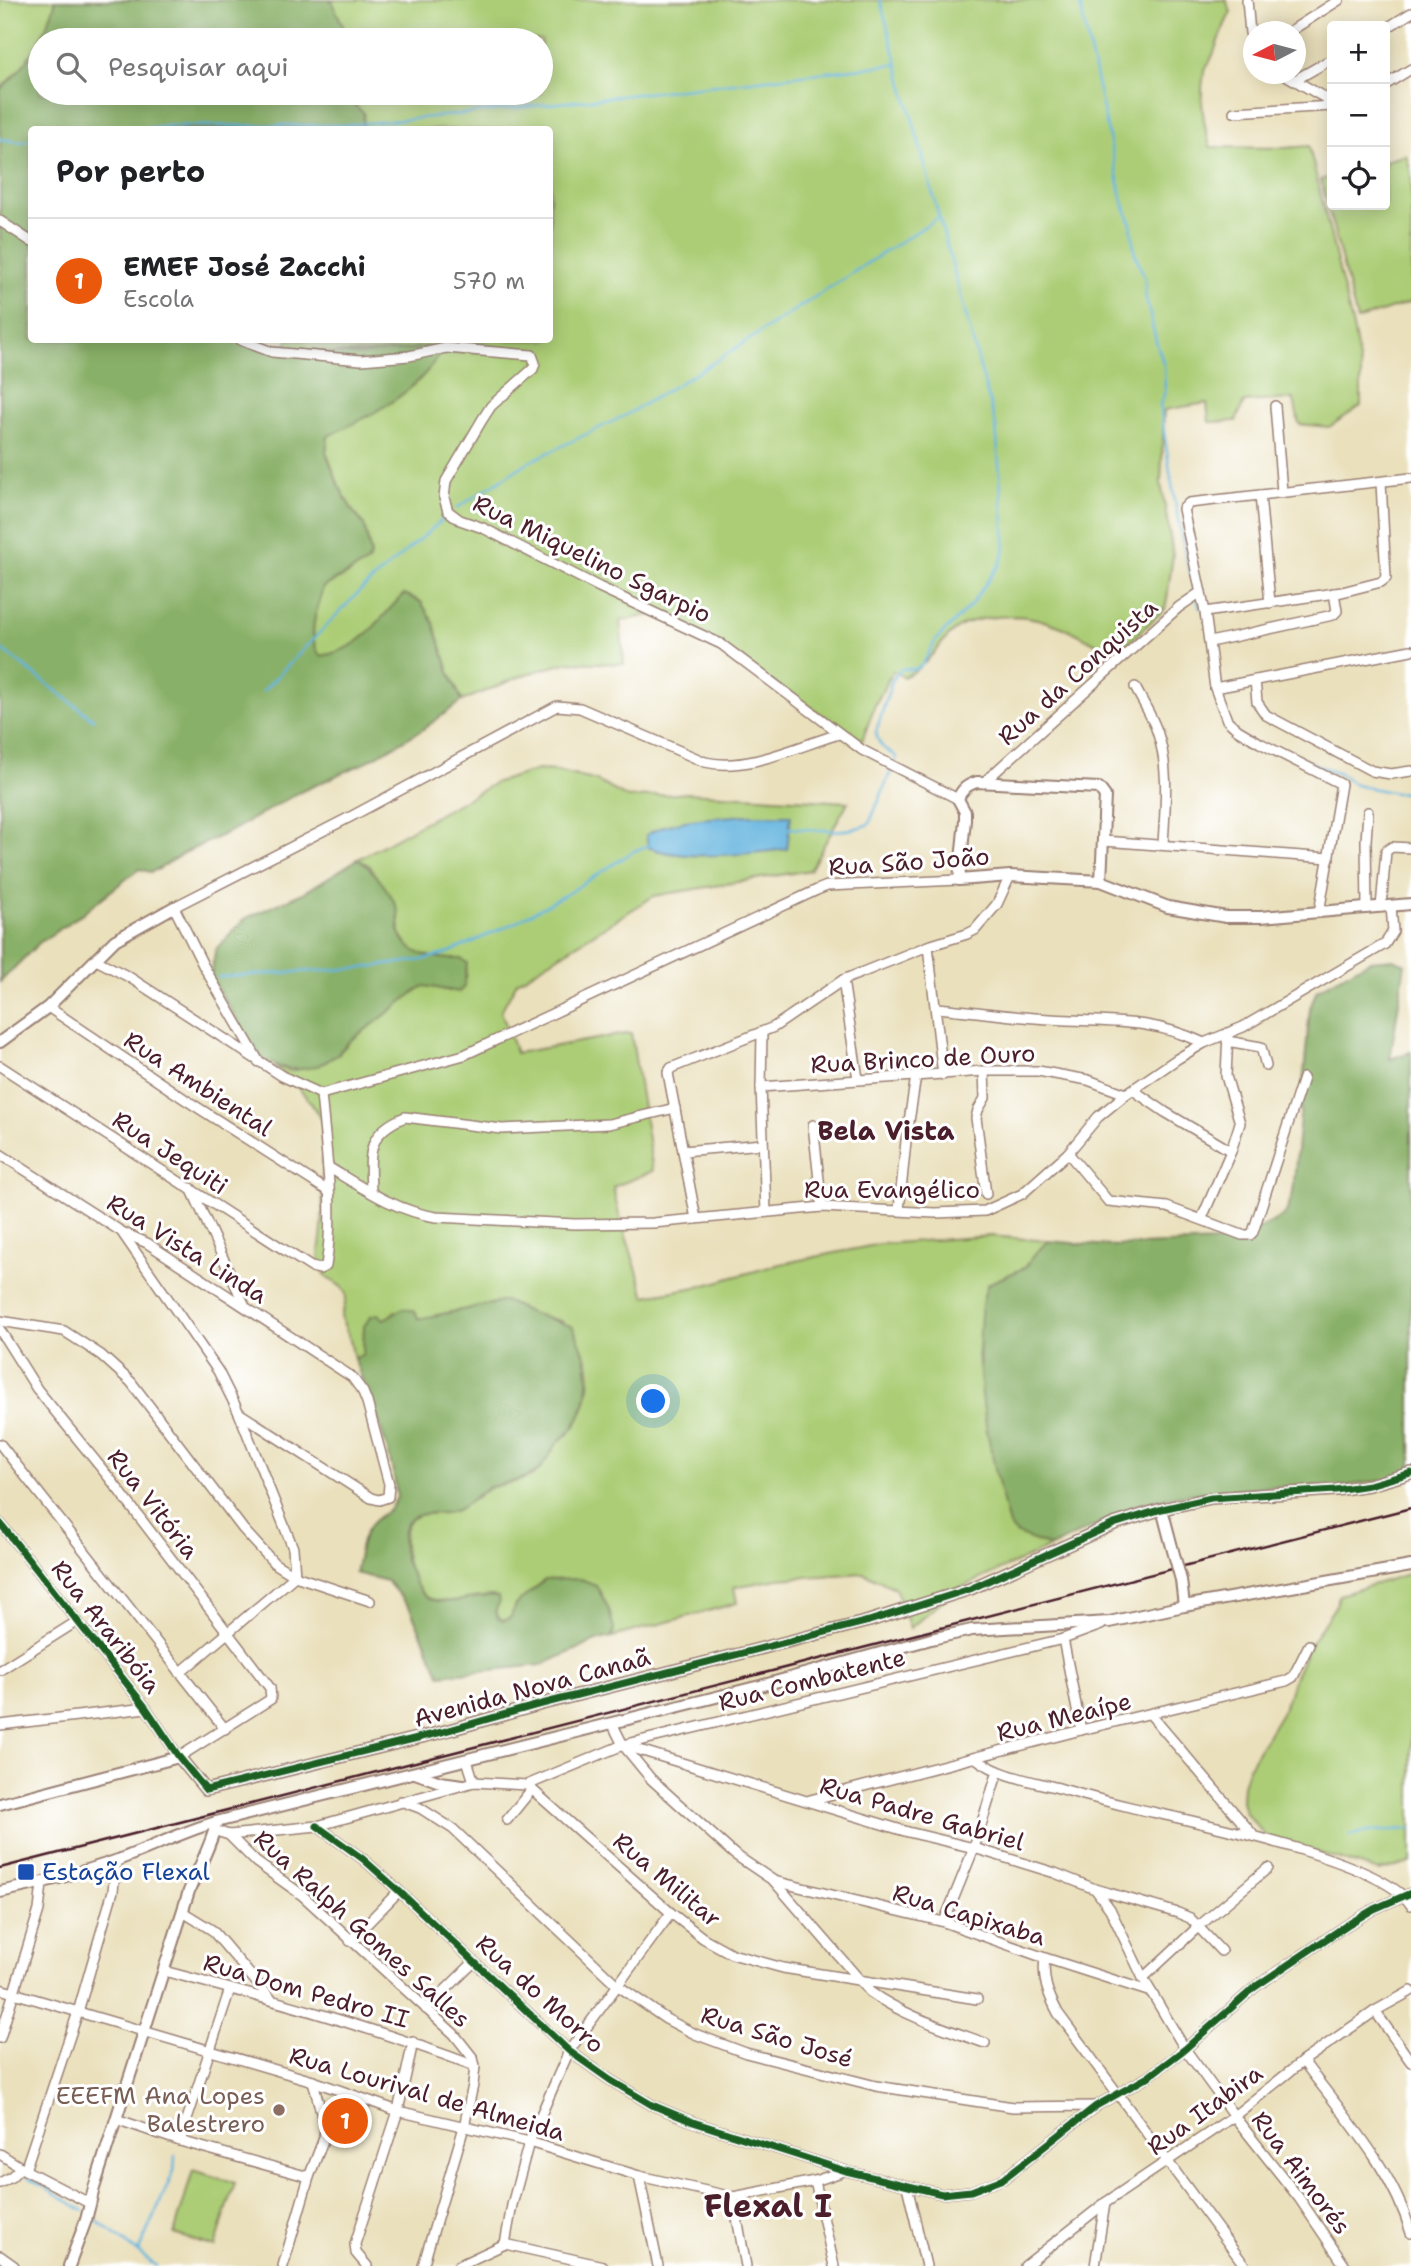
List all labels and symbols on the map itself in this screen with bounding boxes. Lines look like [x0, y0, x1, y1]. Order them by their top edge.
north arrow [1243, 21, 1306, 84]
street label: Rua Miquelino Sgarpio [468, 487, 716, 631]
street label: Rua da Conquista [991, 592, 1165, 752]
street label: Rua São João [827, 840, 991, 884]
street label: Rua Ambiental [118, 1024, 279, 1144]
street label: Rua Brinco de Ouro [810, 1037, 1036, 1081]
street label: Rua Jequiti [106, 1104, 234, 1202]
district label: Bela Vista [817, 1113, 955, 1148]
street label: Rua Evangélico [804, 1174, 980, 1206]
street label: Rua Vista Linda [101, 1187, 273, 1311]
your location [636, 1384, 670, 1418]
street label: Rua Vitória [100, 1442, 206, 1566]
street label: Rua Araribóia [44, 1554, 168, 1700]
street label: Avenida Nova Canaã [410, 1641, 654, 1735]
street label: Rua Combatente [715, 1641, 909, 1719]
street label: Rua Meaípe [993, 1685, 1135, 1749]
street label: Rua Padre Gabriel [816, 1769, 1029, 1859]
street label: Rua Ralph Gomes Salles [247, 1823, 477, 2035]
street label: Rua Militar [606, 1825, 728, 1935]
place label: Estação Flexal [42, 1856, 211, 1888]
marker: Estação Flexal [16, 1862, 36, 1882]
street label: Rua Capixaba [889, 1877, 1049, 1953]
street label: Rua do Morro [469, 1928, 611, 2060]
street label: Rua Dom Pedro II [199, 1946, 413, 2036]
street label: Rua São José [697, 1999, 857, 2075]
street label: Rua Lourival de Almeida [286, 2039, 569, 2149]
street label: Rua Itabira [1141, 2057, 1269, 2163]
place label: EEEFM Ana Lopes Balestrero [56, 2080, 265, 2140]
pin: 1 [322, 2095, 368, 2147]
marker: EEEFM Ana Lopes Balestrero [271, 2102, 287, 2118]
street label: Rua Aimorés [1244, 2105, 1358, 2241]
district label: Flexal I [704, 2184, 832, 2227]

